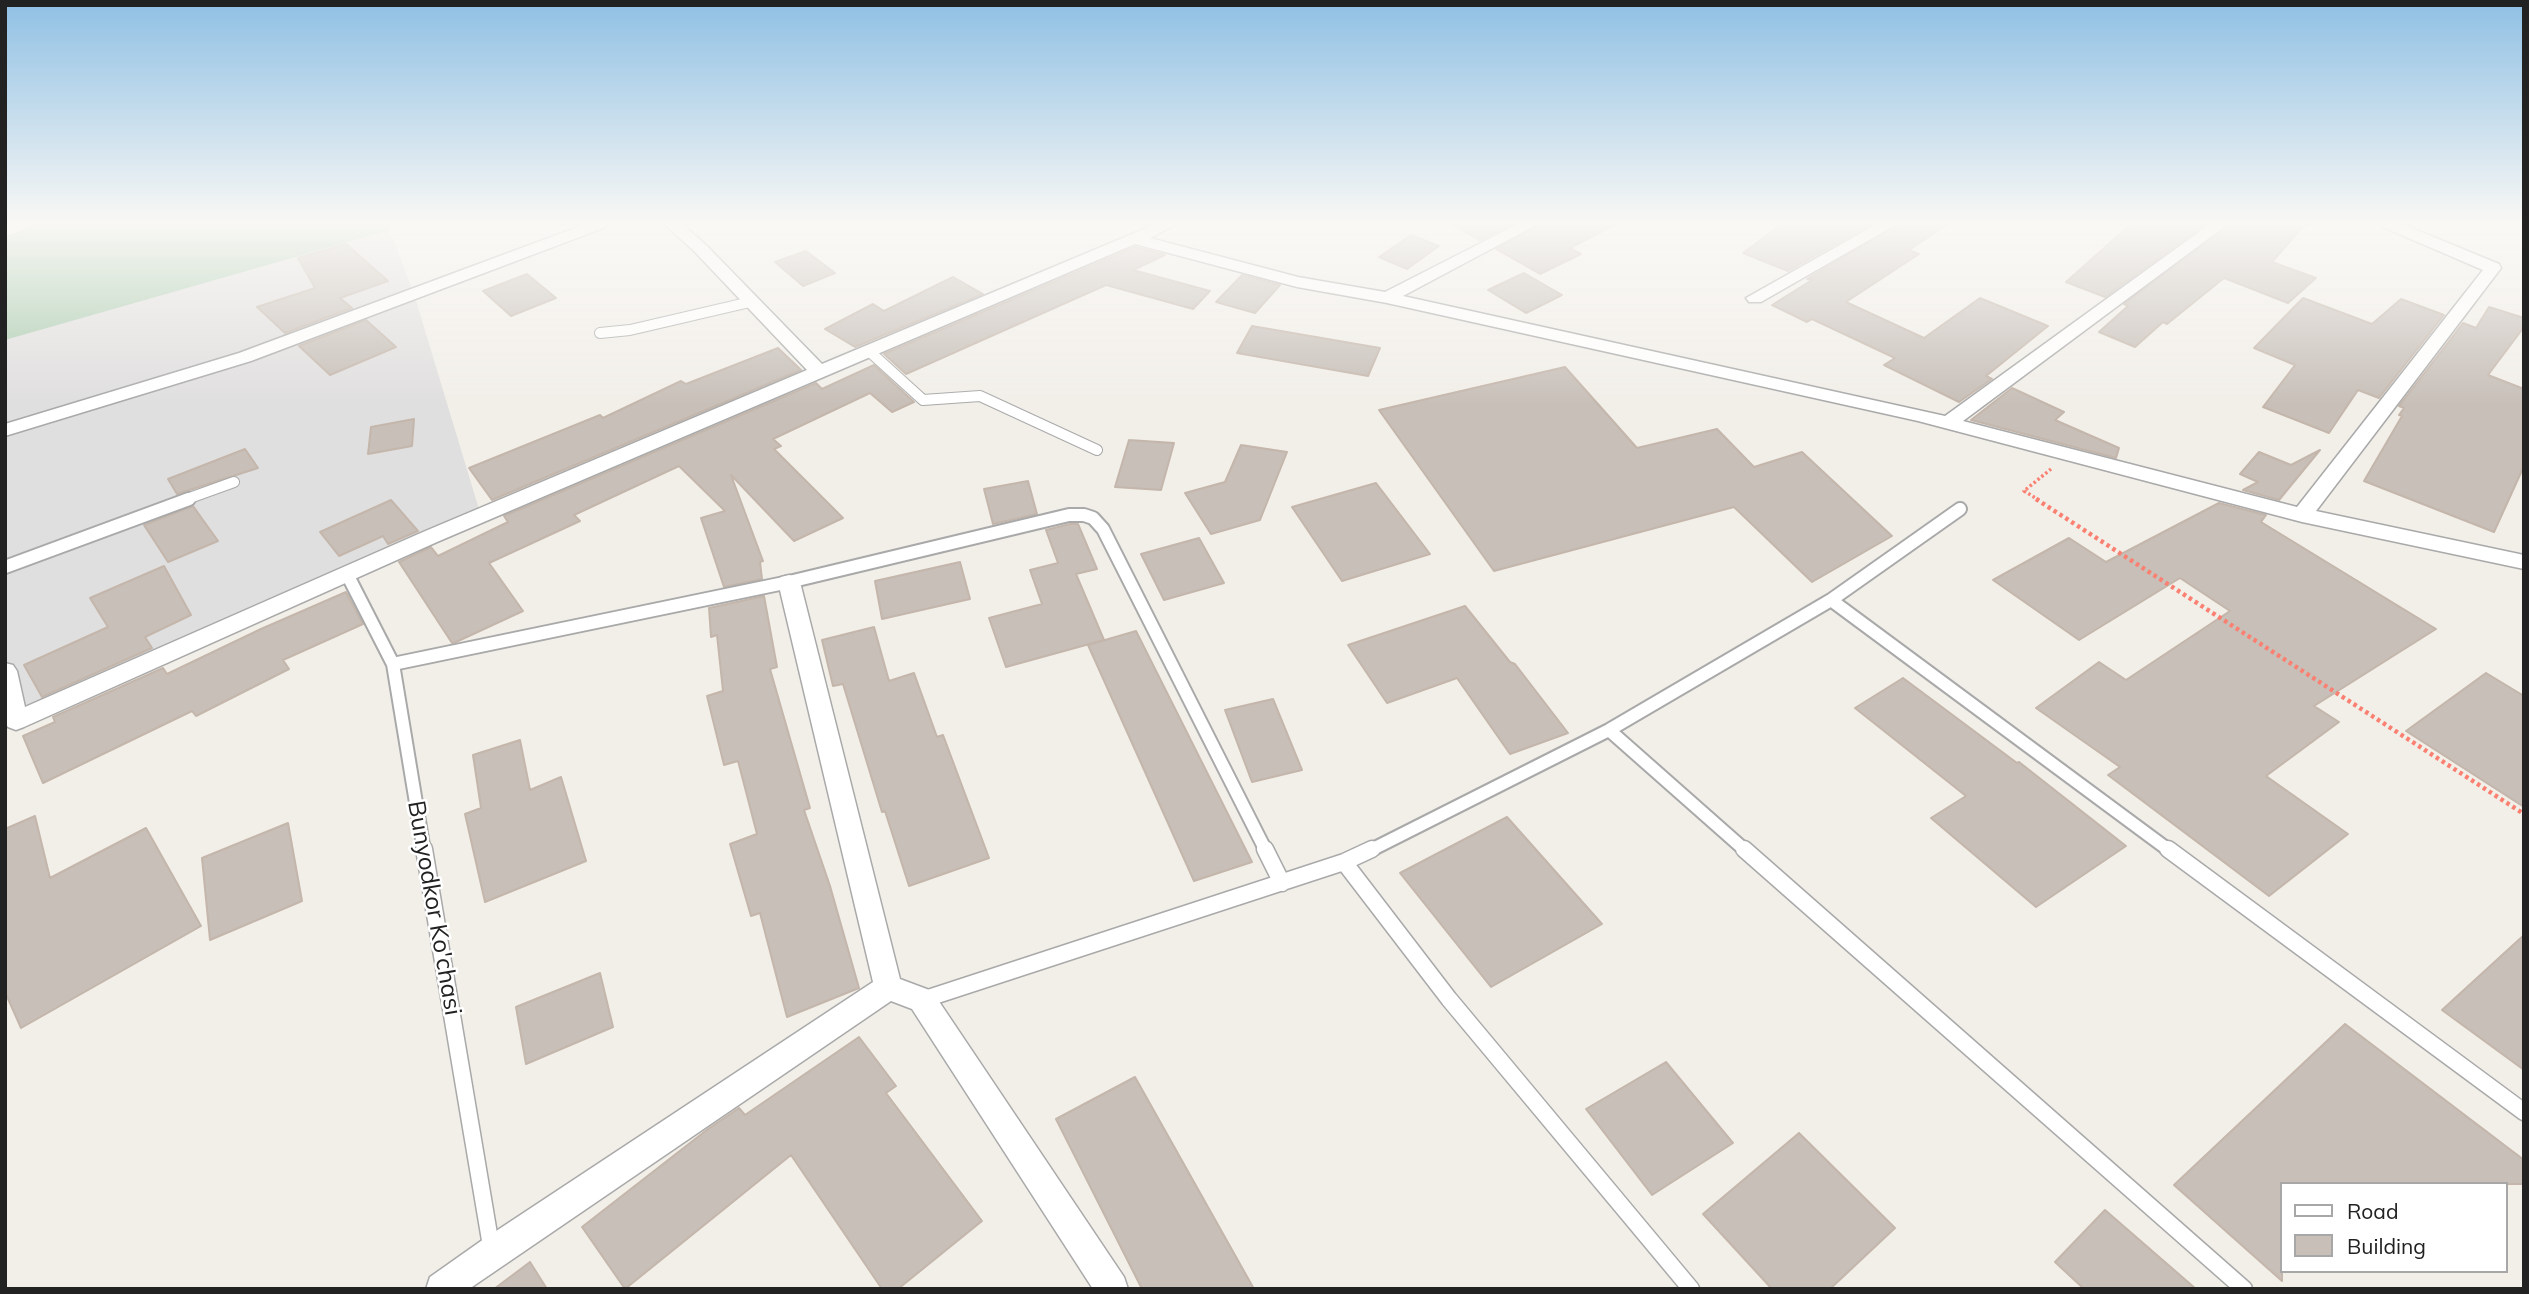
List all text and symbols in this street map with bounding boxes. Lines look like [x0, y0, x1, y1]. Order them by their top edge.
street label: Bunyodkor Ko'chasi [401, 798, 467, 1018]
legend [2280, 1182, 2508, 1273]
text: Road [2347, 1198, 2398, 1224]
text: Building [2347, 1233, 2426, 1259]

